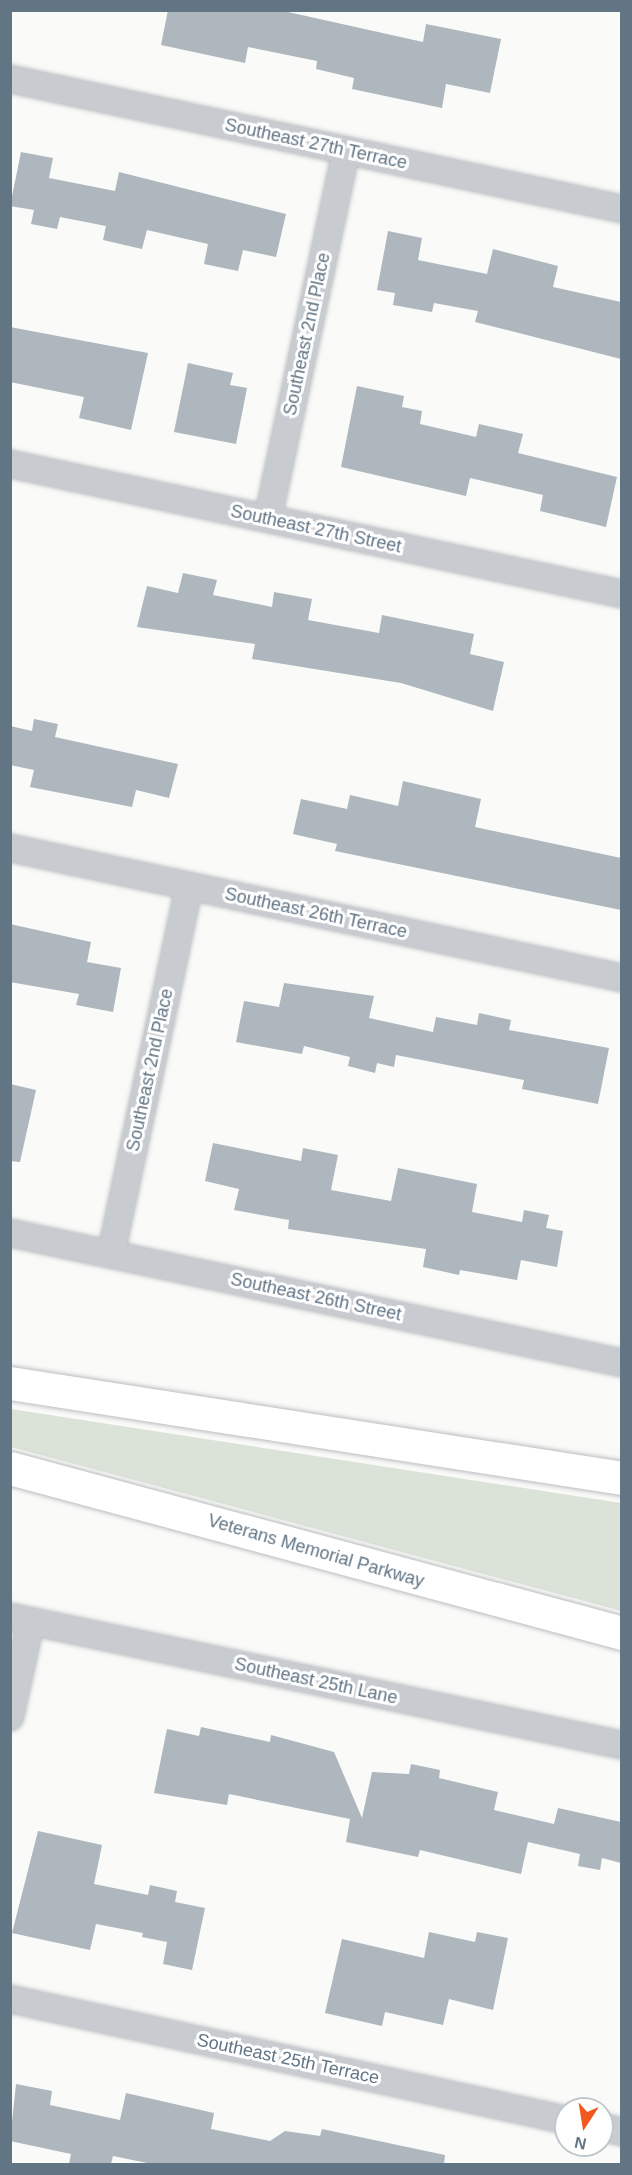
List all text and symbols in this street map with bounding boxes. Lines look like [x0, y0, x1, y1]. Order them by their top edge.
street label: Southeast 27th Terrace [223, 114, 409, 174]
street label: Southeast 2nd Place [279, 251, 335, 417]
street label: Southeast 27th Street [229, 500, 403, 558]
street label: Southeast 26th Terrace [223, 883, 409, 943]
street label: Southeast 2nd Place [122, 987, 178, 1153]
street label: Southeast 26th Street [229, 1268, 403, 1326]
street label: Veterans Memorial Parkway [205, 1510, 427, 1592]
street label: Southeast 25th Lane [233, 1653, 399, 1709]
street label: Southeast 25th Terrace [195, 2029, 381, 2089]
north arrow [554, 2097, 614, 2157]
text: N [573, 2134, 588, 2153]

